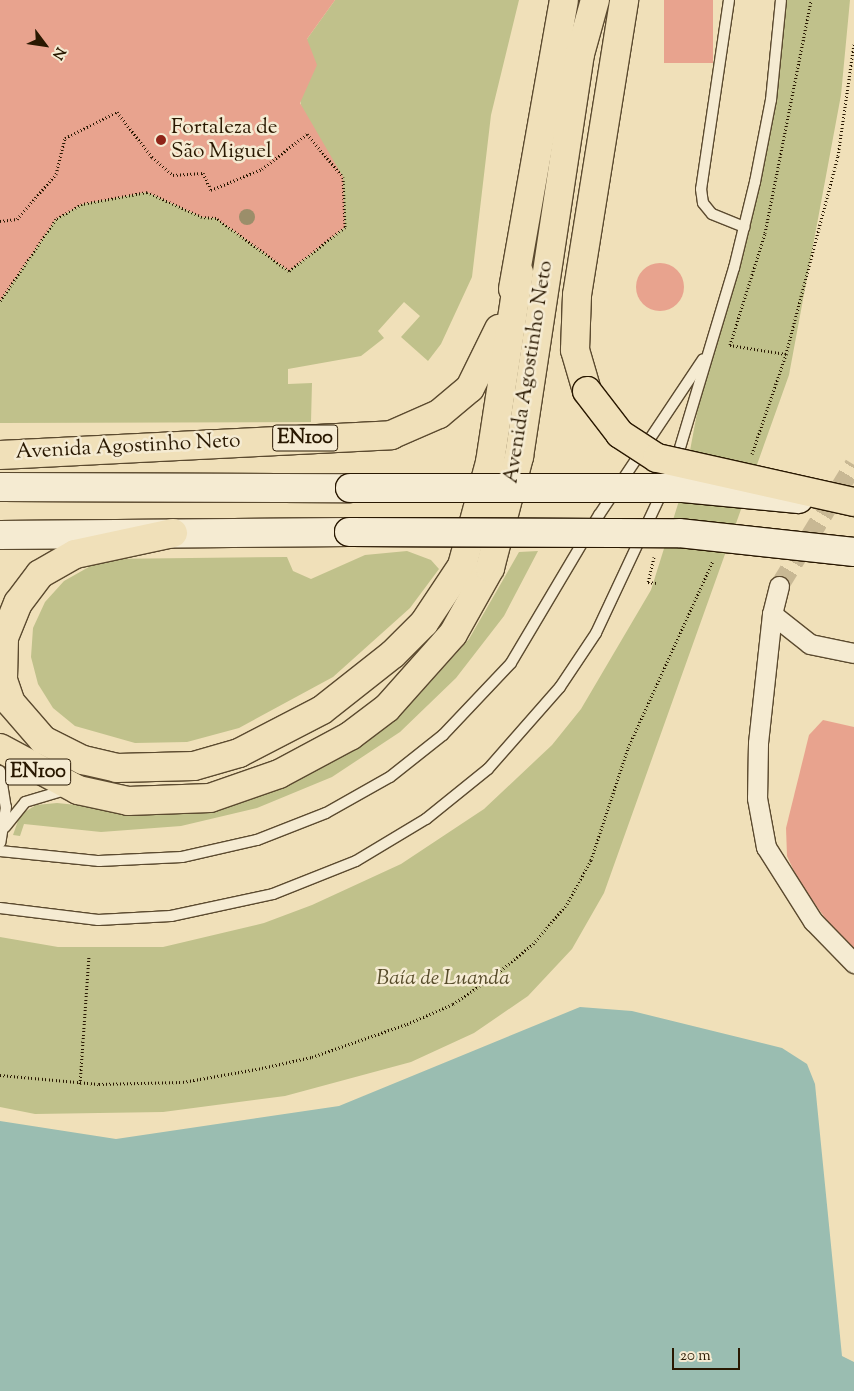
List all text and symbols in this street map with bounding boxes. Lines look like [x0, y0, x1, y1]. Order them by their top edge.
north arrow [20, 20, 70, 70]
text: N [46, 43, 69, 63]
place label: Fortaleza de São Miguel [171, 115, 278, 165]
marker: Fortaleza de São Miguel [155, 134, 167, 146]
street label: Avenida Agostinho Neto [499, 259, 559, 485]
road number: EN100 [271, 420, 339, 456]
street label: Avenida Agostinho Neto [15, 429, 241, 465]
road number: EN100 [4, 754, 72, 790]
park label: Baía de Luanda [376, 966, 510, 992]
scale bar [674, 1338, 742, 1370]
text: 20 m [680, 1346, 711, 1367]

